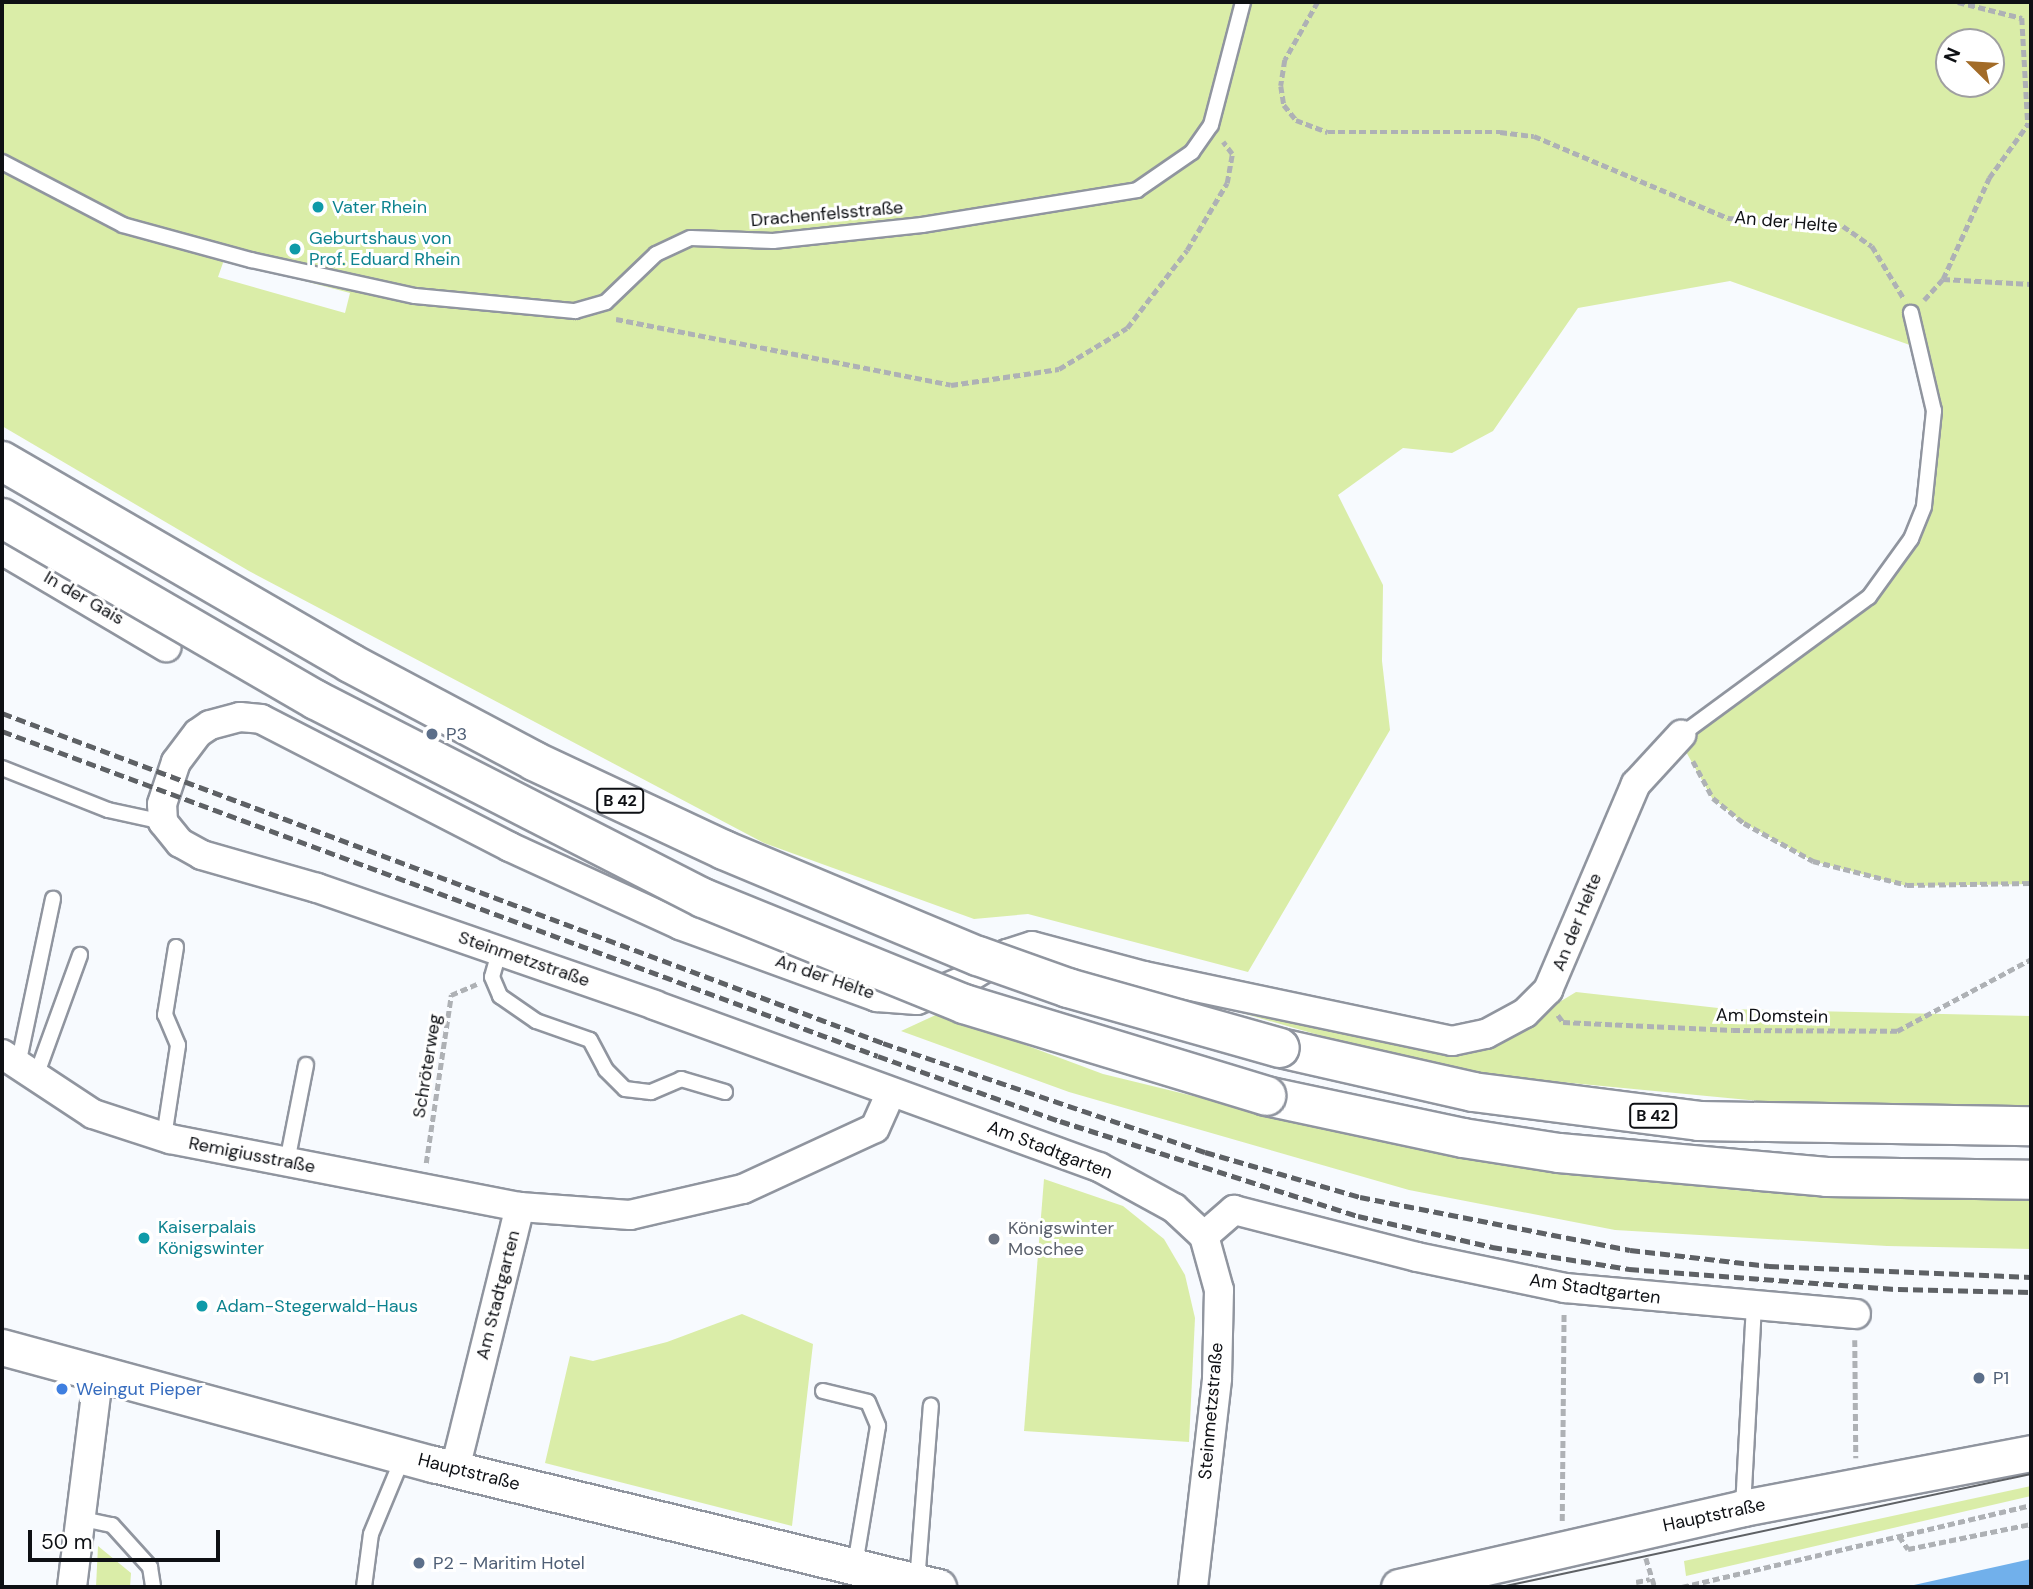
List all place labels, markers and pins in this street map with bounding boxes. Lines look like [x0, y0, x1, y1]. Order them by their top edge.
place label: Vater Rhein [332, 196, 427, 218]
marker: Vater Rhein [310, 199, 326, 215]
place label: Geburtshaus von Prof. Eduard Rhein [309, 228, 460, 270]
marker: Geburtshaus von Prof. Eduard Rhein [287, 241, 303, 257]
place label: P3 [446, 723, 467, 745]
marker: P3 [424, 726, 440, 742]
place label: Kaiserpalais Königswinter [158, 1217, 264, 1260]
place label: Königswinter Moschee [1008, 1218, 1114, 1260]
marker: Kaiserpalais Königswinter [136, 1230, 152, 1246]
marker: Königswinter Moschee [986, 1231, 1002, 1247]
place label: Adam-Stegerwald-Haus [216, 1295, 418, 1317]
marker: Adam-Stegerwald-Haus [194, 1298, 210, 1314]
place label: P1 [1993, 1367, 2009, 1389]
marker: P1 [1971, 1370, 1987, 1386]
place label: Weingut Pieper [76, 1378, 203, 1400]
marker: Weingut Pieper [54, 1381, 70, 1397]
place label: P2 - Maritim Hotel [433, 1552, 585, 1574]
marker: P2 - Maritim Hotel [411, 1555, 427, 1571]

